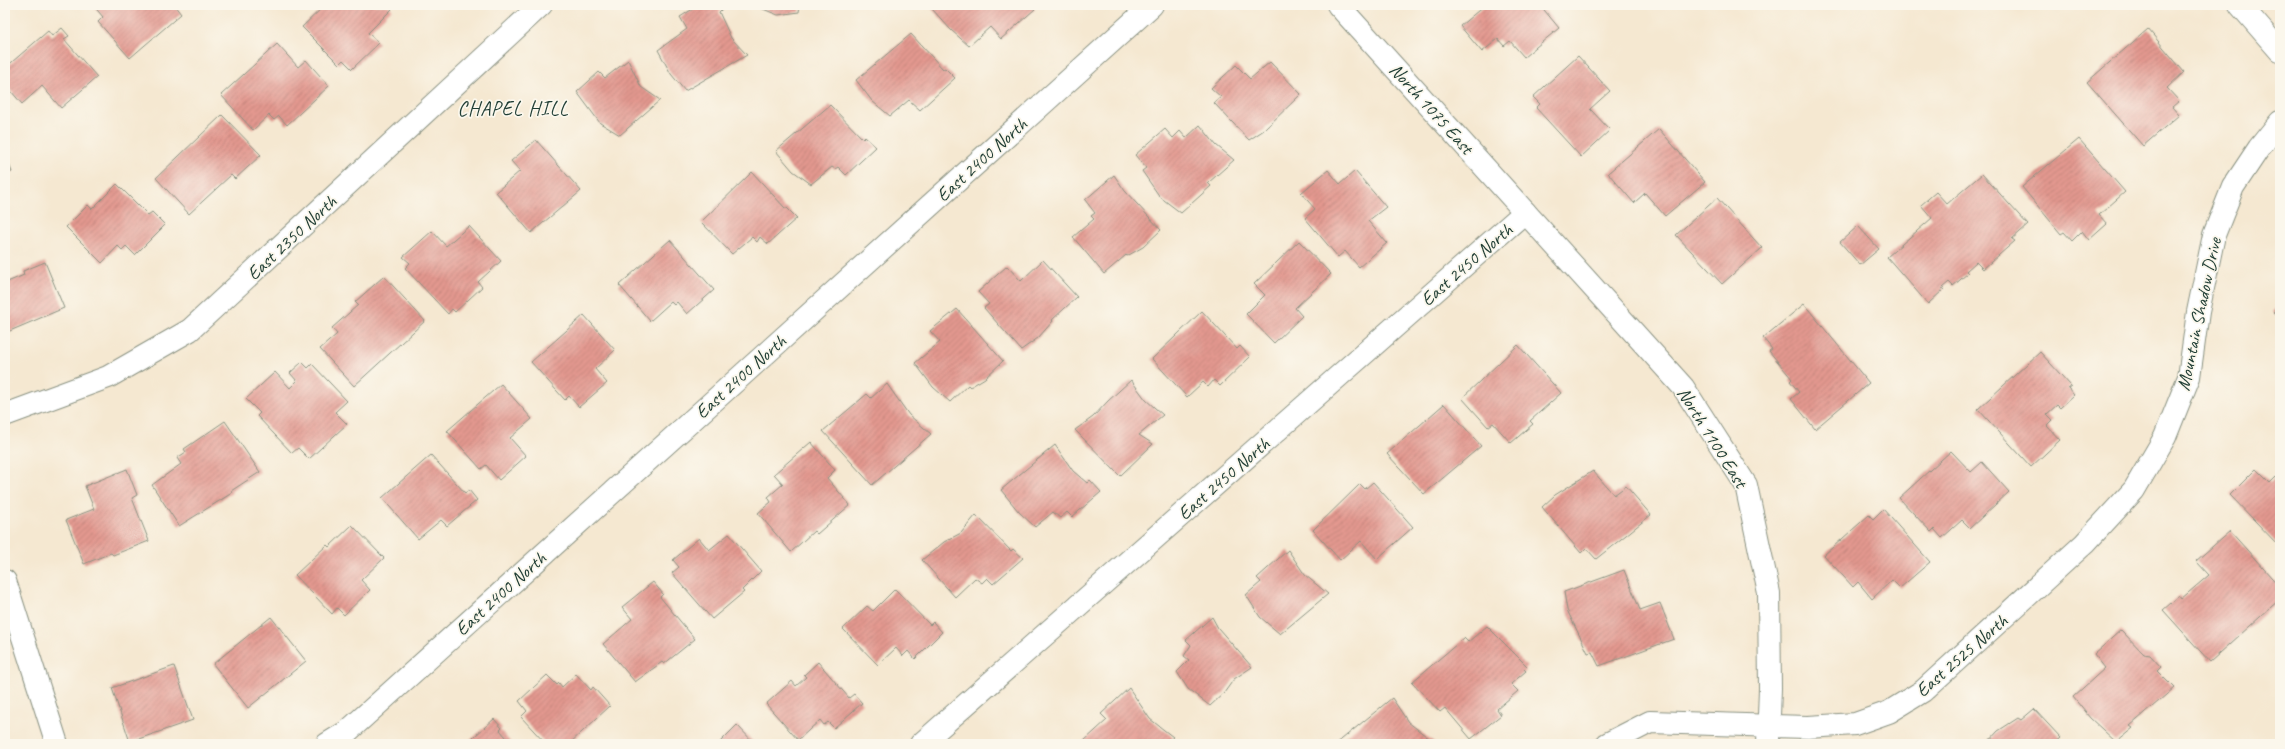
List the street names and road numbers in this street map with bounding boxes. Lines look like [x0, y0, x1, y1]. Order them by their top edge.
street label: North 1075 East [1384, 58, 1480, 160]
street label: East 2400 North [931, 112, 1032, 207]
street label: East 2350 North [242, 190, 342, 286]
street label: East 2450 North [1416, 218, 1518, 311]
street label: Mountain Shadow Drive [2171, 234, 2227, 393]
street label: East 2400 North [690, 329, 791, 424]
street label: North 1100 East [1672, 383, 1754, 494]
street label: East 2450 North [1173, 432, 1275, 525]
street label: East 2400 North [450, 546, 551, 641]
street label: East 2525 North [1911, 609, 2013, 702]

